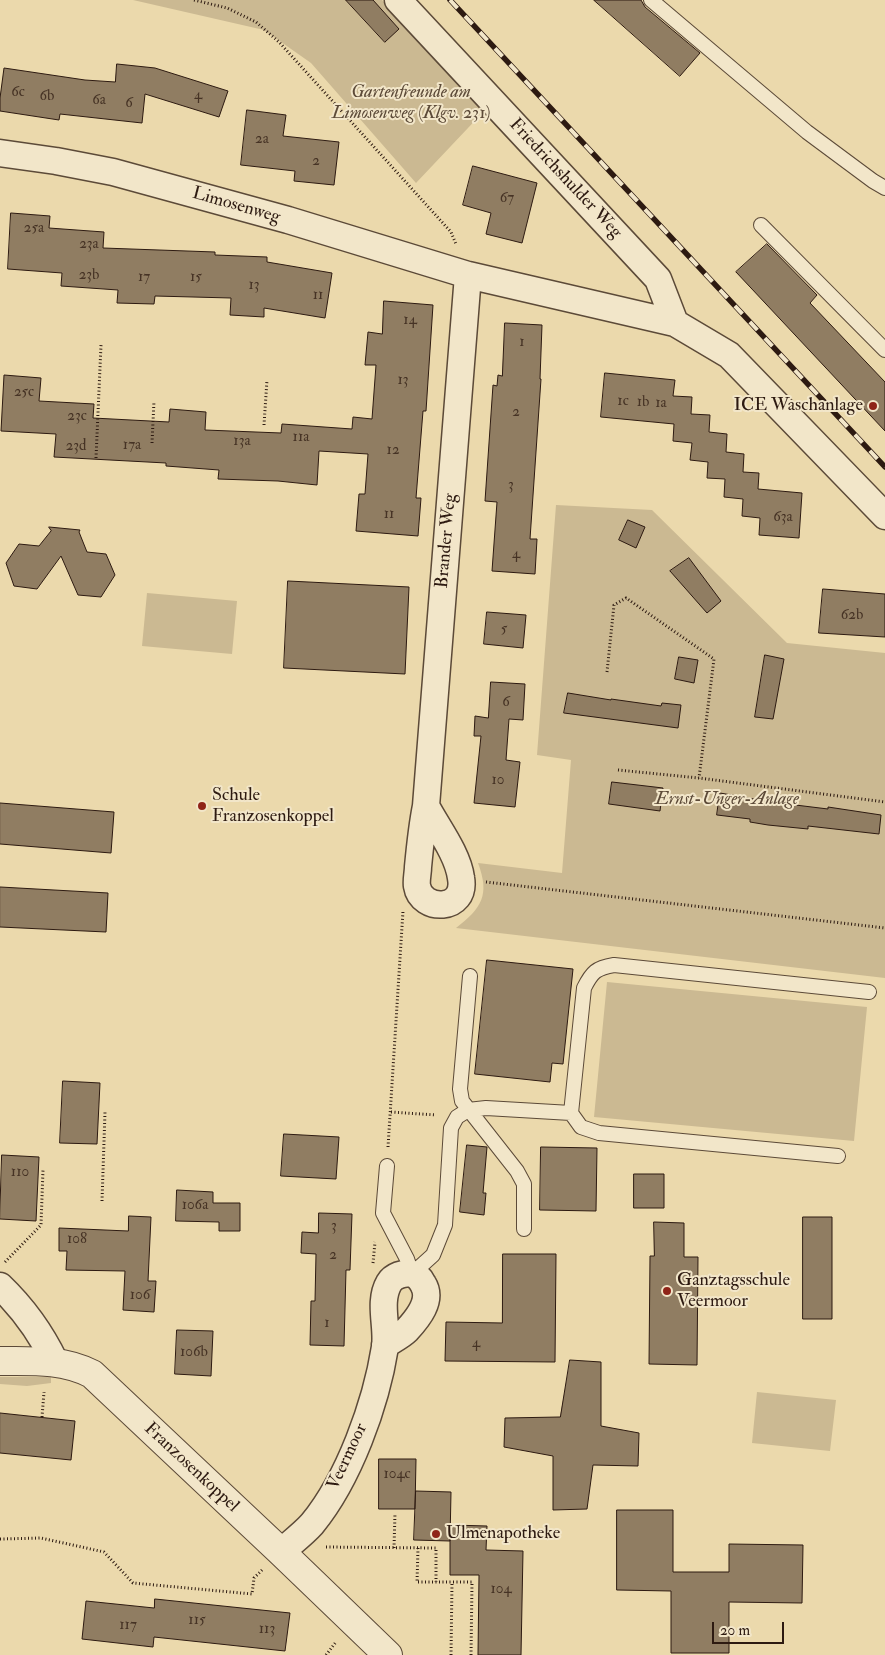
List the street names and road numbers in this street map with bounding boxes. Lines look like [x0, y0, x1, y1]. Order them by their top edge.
street label: Friedrichshulder Weg [504, 115, 626, 243]
street label: Limosenweg [190, 183, 282, 229]
street label: Brander Weg [432, 493, 462, 589]
street label: Franzosenkoppel [139, 1419, 243, 1517]
street label: Veermoor [323, 1420, 373, 1494]

